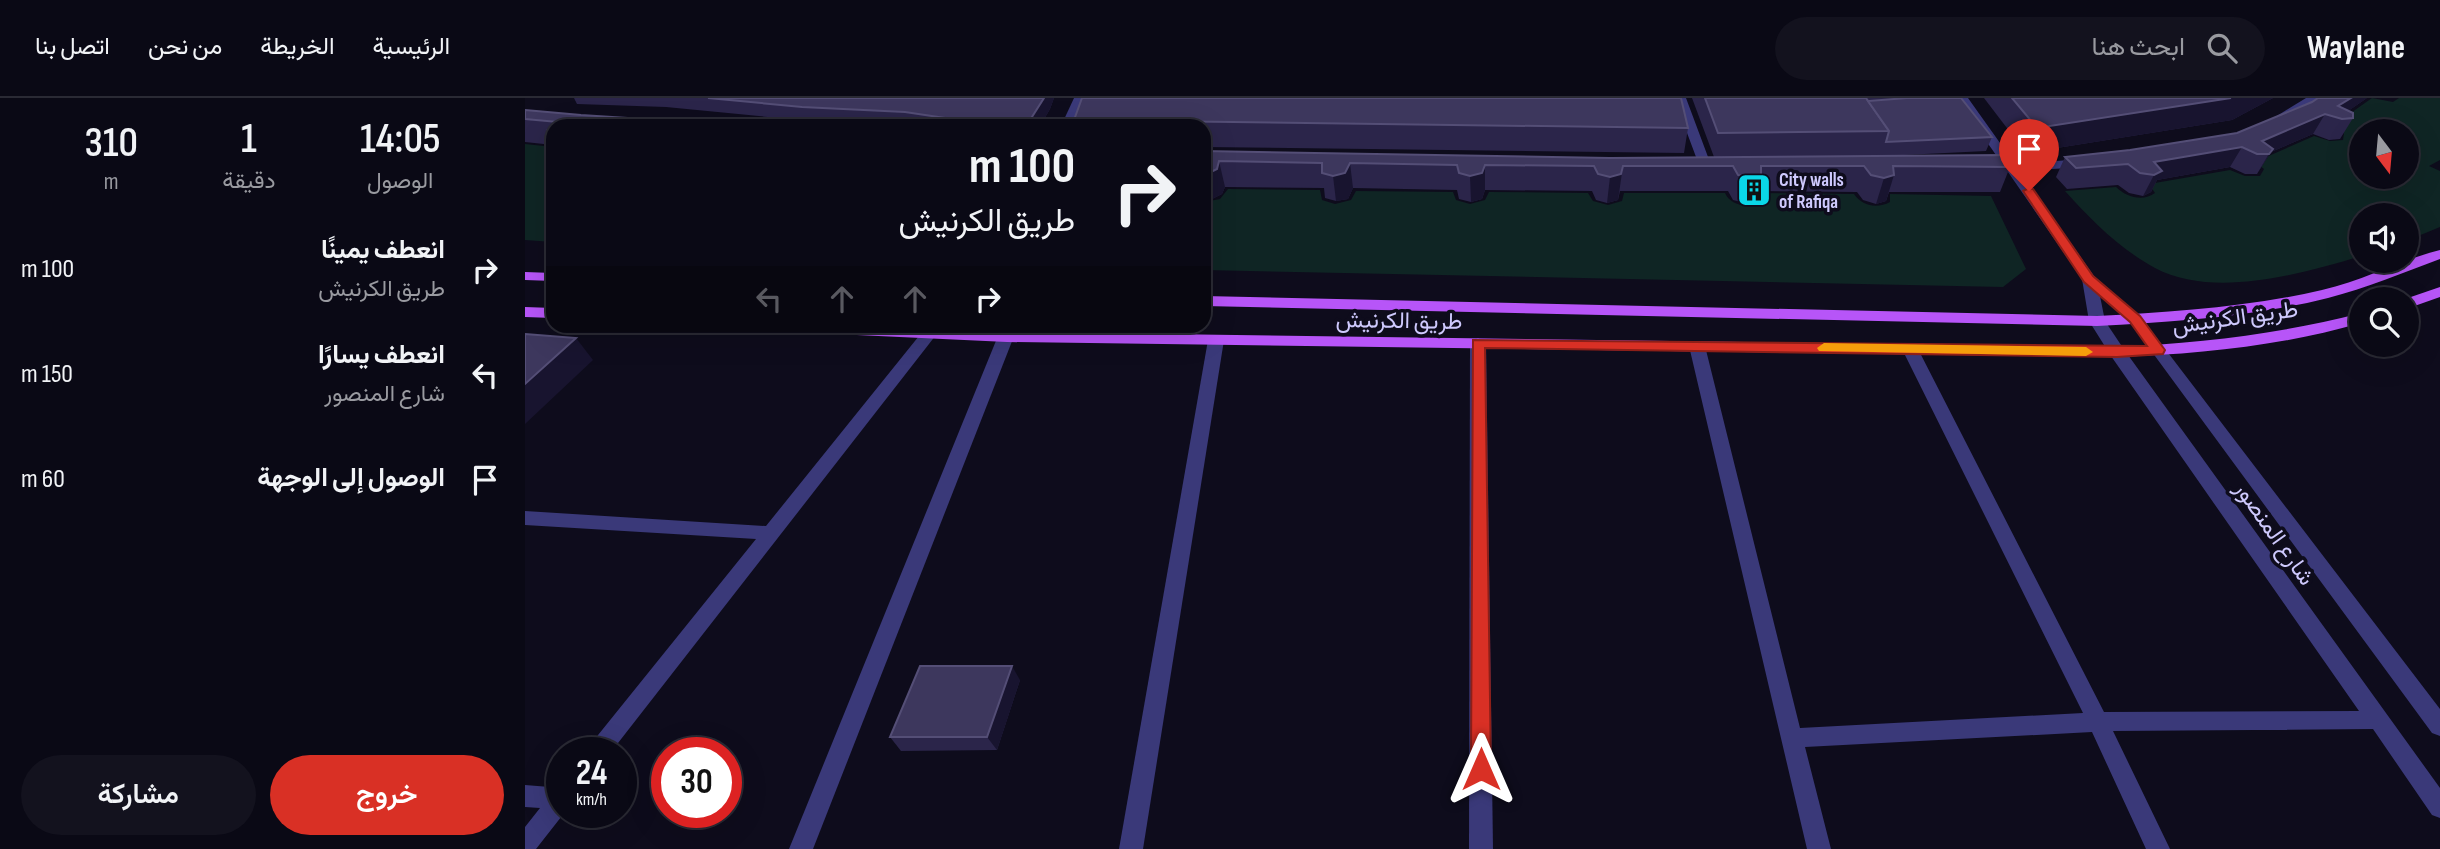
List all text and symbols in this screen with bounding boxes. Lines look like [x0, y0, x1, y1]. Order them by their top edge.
search box [1775, 17, 2265, 80]
text: Waylane [2307, 28, 2405, 68]
icon: search [2203, 29, 2241, 67]
text: اتصل بنا [35, 32, 110, 61]
text: من نحن [148, 32, 222, 61]
text: الخريطة [260, 32, 335, 61]
text: الرئيسية [373, 32, 450, 61]
text: ابحث هنا [2092, 32, 2185, 63]
text: 1 [241, 114, 257, 165]
text: 14:05 [360, 114, 441, 165]
text: 310 [84, 118, 138, 169]
pin [1999, 119, 2059, 191]
north arrow [2349, 119, 2419, 189]
map controls [2349, 119, 2419, 357]
icon: arrive [2010, 130, 2048, 168]
text: 100 m [969, 138, 1075, 197]
icon: right [1099, 147, 1190, 238]
text: دقيقة [222, 167, 276, 195]
text: الوصول [367, 167, 433, 195]
text: m [104, 168, 119, 196]
place label: City walls of Rafiqa [1779, 169, 1844, 214]
building icon: City walls of Rafiqa [1735, 171, 1773, 209]
text: طريق الكرنيش [899, 202, 1075, 241]
button: sound [2349, 203, 2419, 273]
text: انعطف يمينًا [321, 235, 445, 266]
icon: right [466, 251, 504, 289]
text: 100 m [21, 254, 74, 285]
text: طريق الكرنيش [318, 275, 445, 303]
icon: left [750, 280, 788, 318]
icon: ahead [823, 280, 861, 318]
icon: ahead [896, 280, 934, 318]
icon: right [969, 280, 1007, 318]
button: search [2349, 287, 2419, 357]
street label: طريق الكرنيش [2170, 295, 2300, 341]
street label: طريق الكرنيش [1335, 306, 1463, 336]
text: انعطف يسارًا [318, 340, 445, 371]
icon: left [466, 356, 504, 394]
text: 150 m [21, 359, 73, 390]
text: شارع المنصور [324, 380, 445, 408]
icon: arrive [466, 461, 504, 499]
text: الوصول إلى الوجهة [257, 463, 445, 494]
text: 60 m [21, 464, 65, 495]
street label: شارع المنصور [2227, 475, 2320, 592]
position arrow [1444, 732, 1518, 806]
speed limit sign: 30 [651, 737, 742, 828]
text: 24 [576, 752, 607, 795]
button: مشاركة [21, 755, 256, 835]
button: خروج [270, 755, 504, 835]
text: km/h [576, 789, 607, 810]

